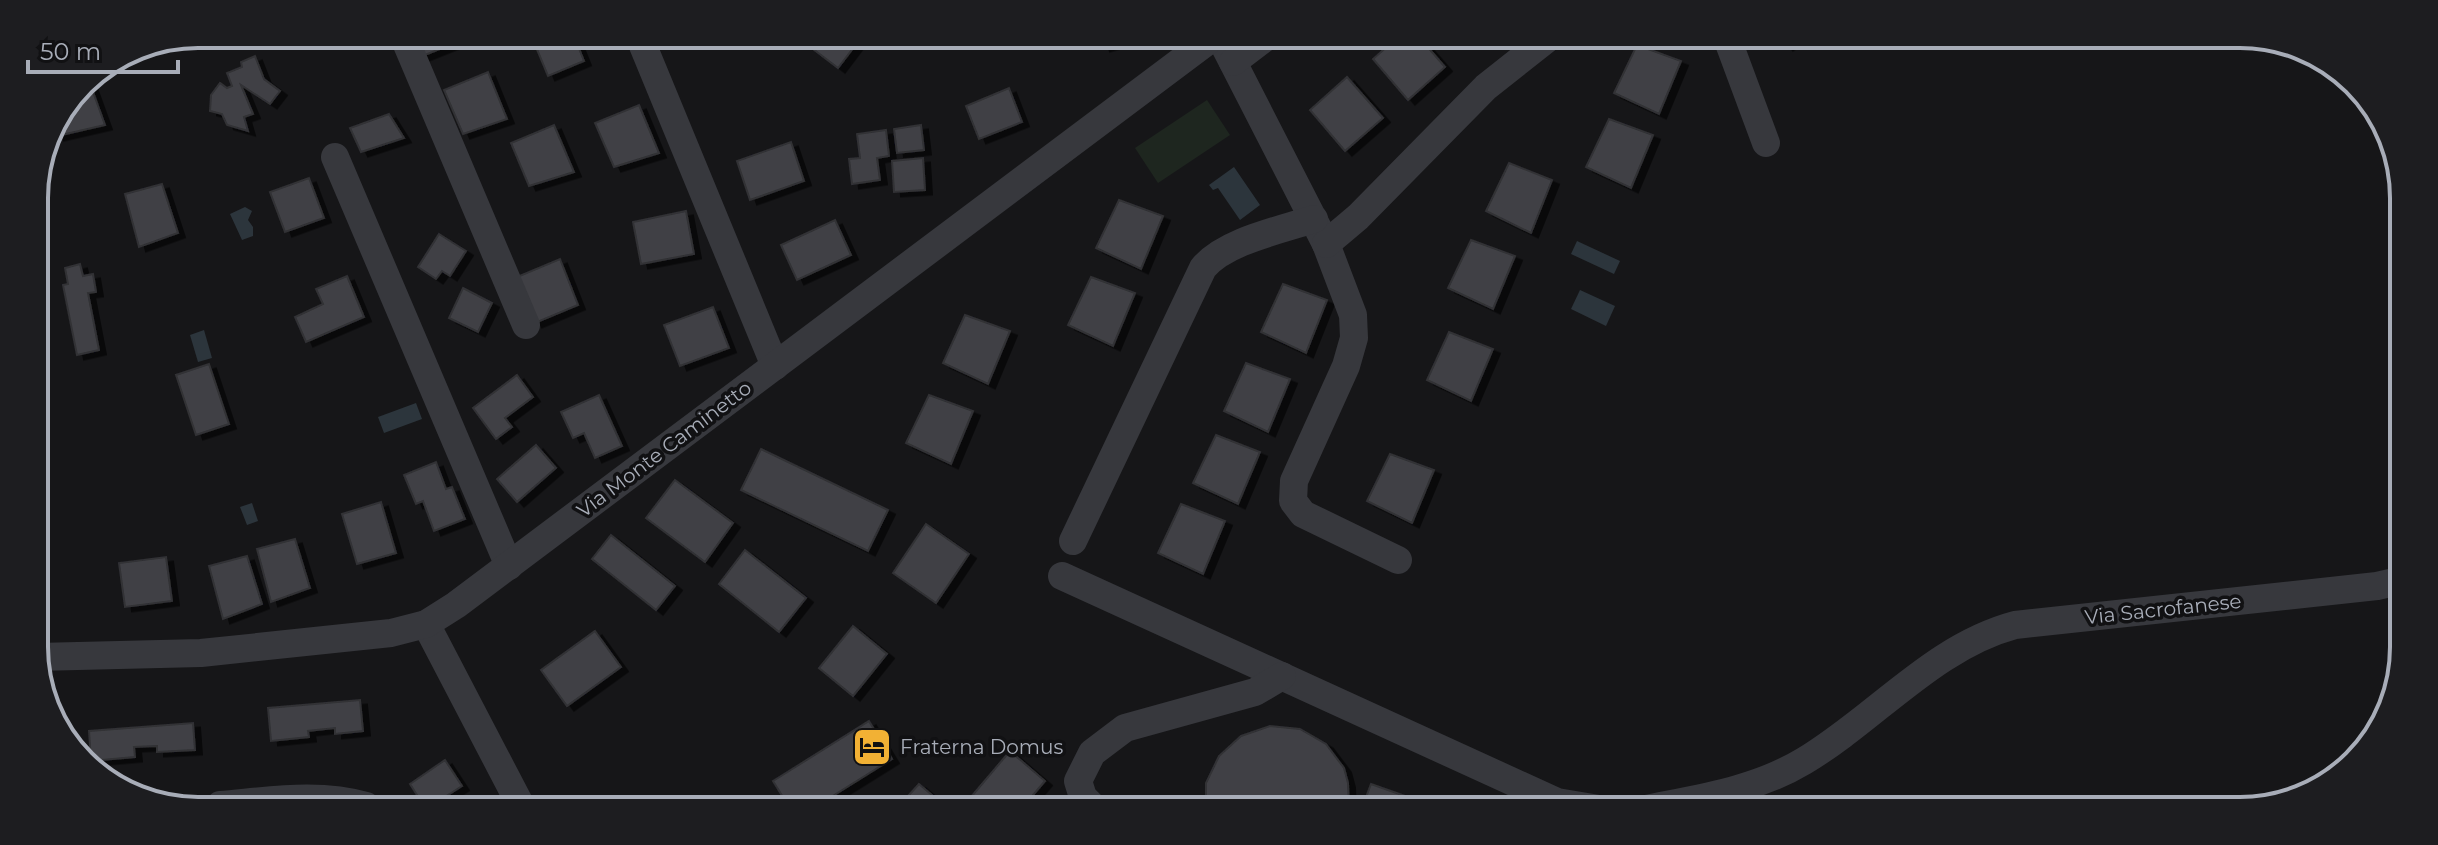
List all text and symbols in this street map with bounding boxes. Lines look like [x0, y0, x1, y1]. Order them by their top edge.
scale bar [28, 24, 178, 74]
text: 50 m [40, 37, 101, 66]
street label: Via Monte Caminetto [572, 376, 756, 522]
street label: Via Sacrofanese [2083, 589, 2243, 629]
hotel icon: Fraterna Domus [851, 726, 893, 768]
place label: Fraterna Domus [900, 735, 1063, 759]

